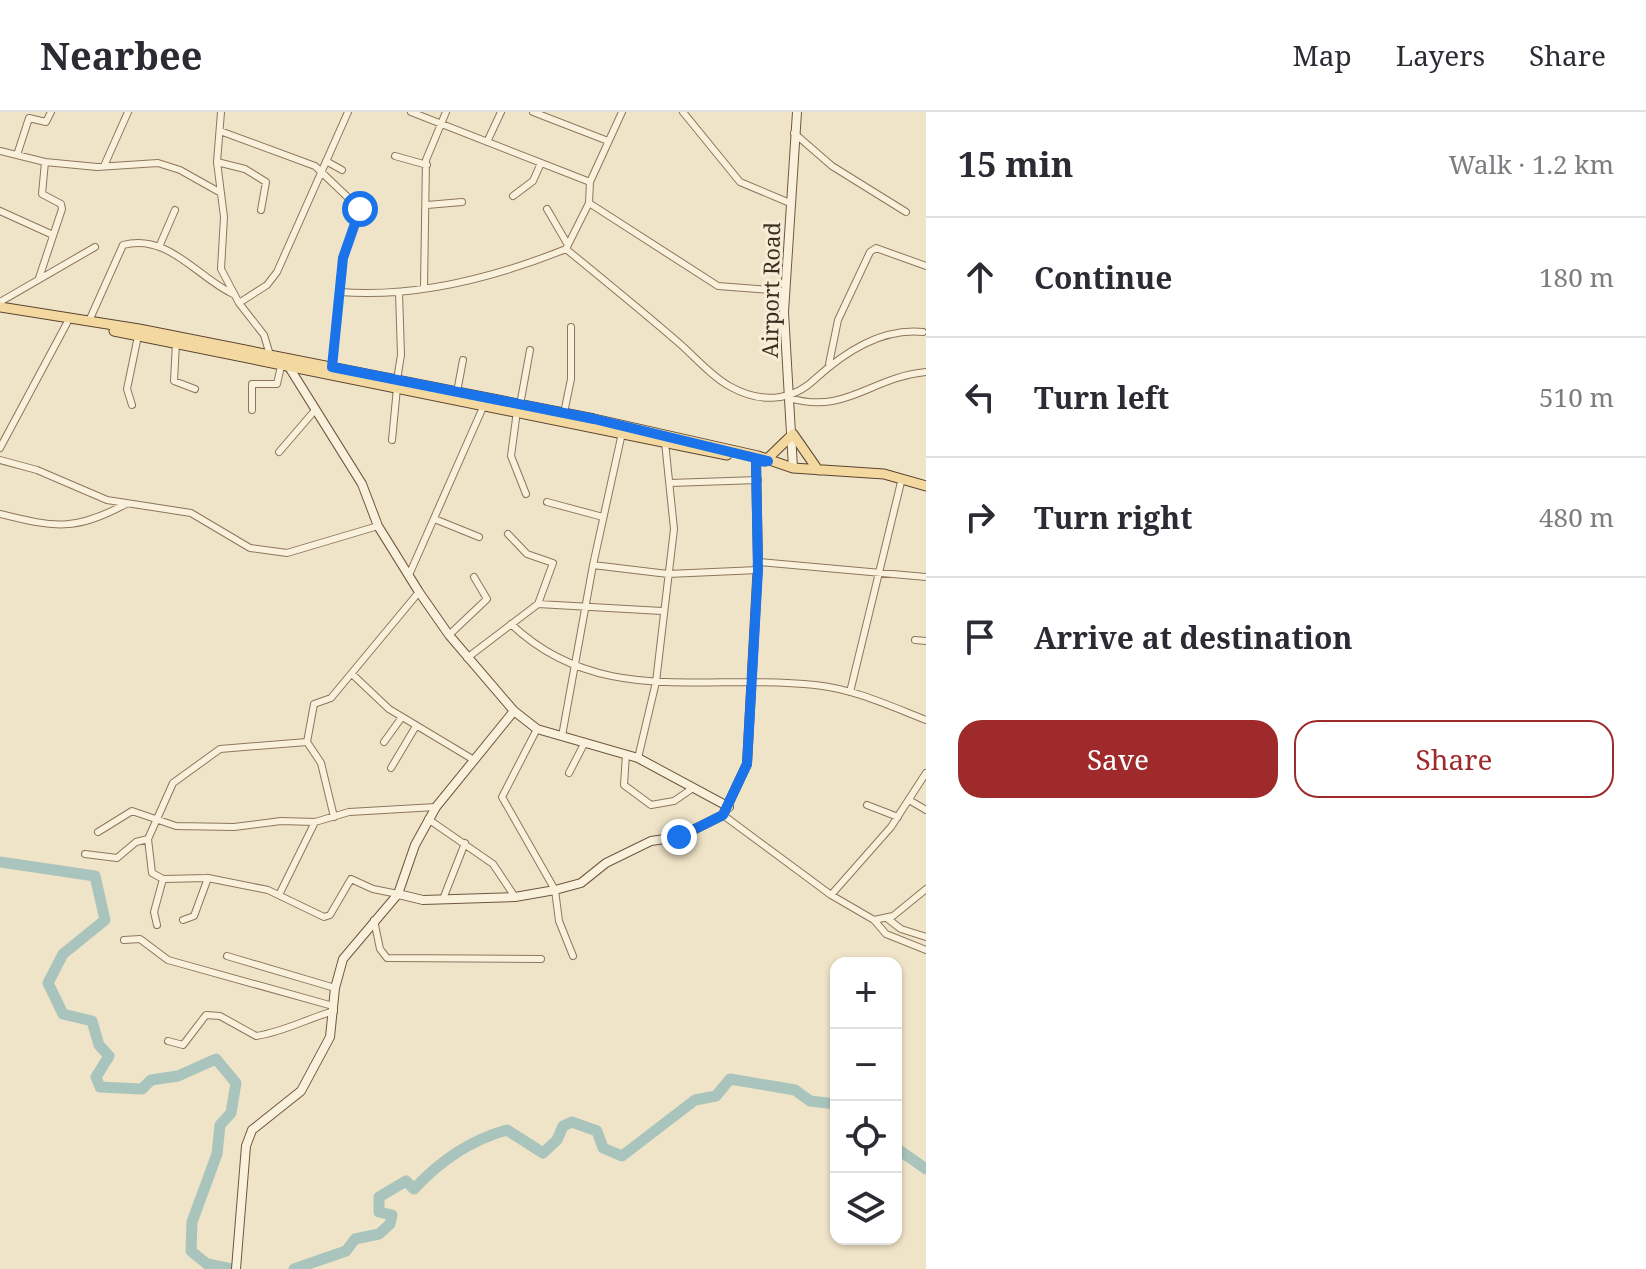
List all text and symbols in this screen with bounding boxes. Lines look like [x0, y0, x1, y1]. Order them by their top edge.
text: Nearbee [40, 29, 203, 81]
text: Map [1293, 36, 1352, 74]
text: Layers [1396, 36, 1485, 74]
text: Share [1529, 36, 1606, 74]
text: 15 min [958, 141, 1073, 187]
text: Walk · 1.2 km [1449, 146, 1614, 182]
route start [342, 191, 378, 227]
street label: Airport Road [754, 221, 786, 358]
icon: ahead [958, 255, 1002, 299]
text: Continue [1034, 257, 1172, 298]
text: 180 m [1539, 259, 1614, 295]
icon: left [958, 375, 1002, 419]
text: Turn left [1034, 377, 1169, 418]
text: 510 m [1539, 379, 1614, 415]
icon: right [958, 495, 1002, 539]
text: Turn right [1034, 497, 1192, 538]
text: 480 m [1539, 499, 1614, 535]
icon: arrive [958, 615, 1002, 659]
text: Arrive at destination [1034, 617, 1353, 658]
button: Save [958, 720, 1278, 798]
button: Share [1294, 720, 1614, 798]
route end [661, 819, 697, 855]
map controls [830, 957, 902, 1245]
button: + [830, 957, 902, 1029]
button: − [830, 1029, 902, 1101]
button: locate [830, 1101, 902, 1173]
button: layers [830, 1173, 902, 1245]

